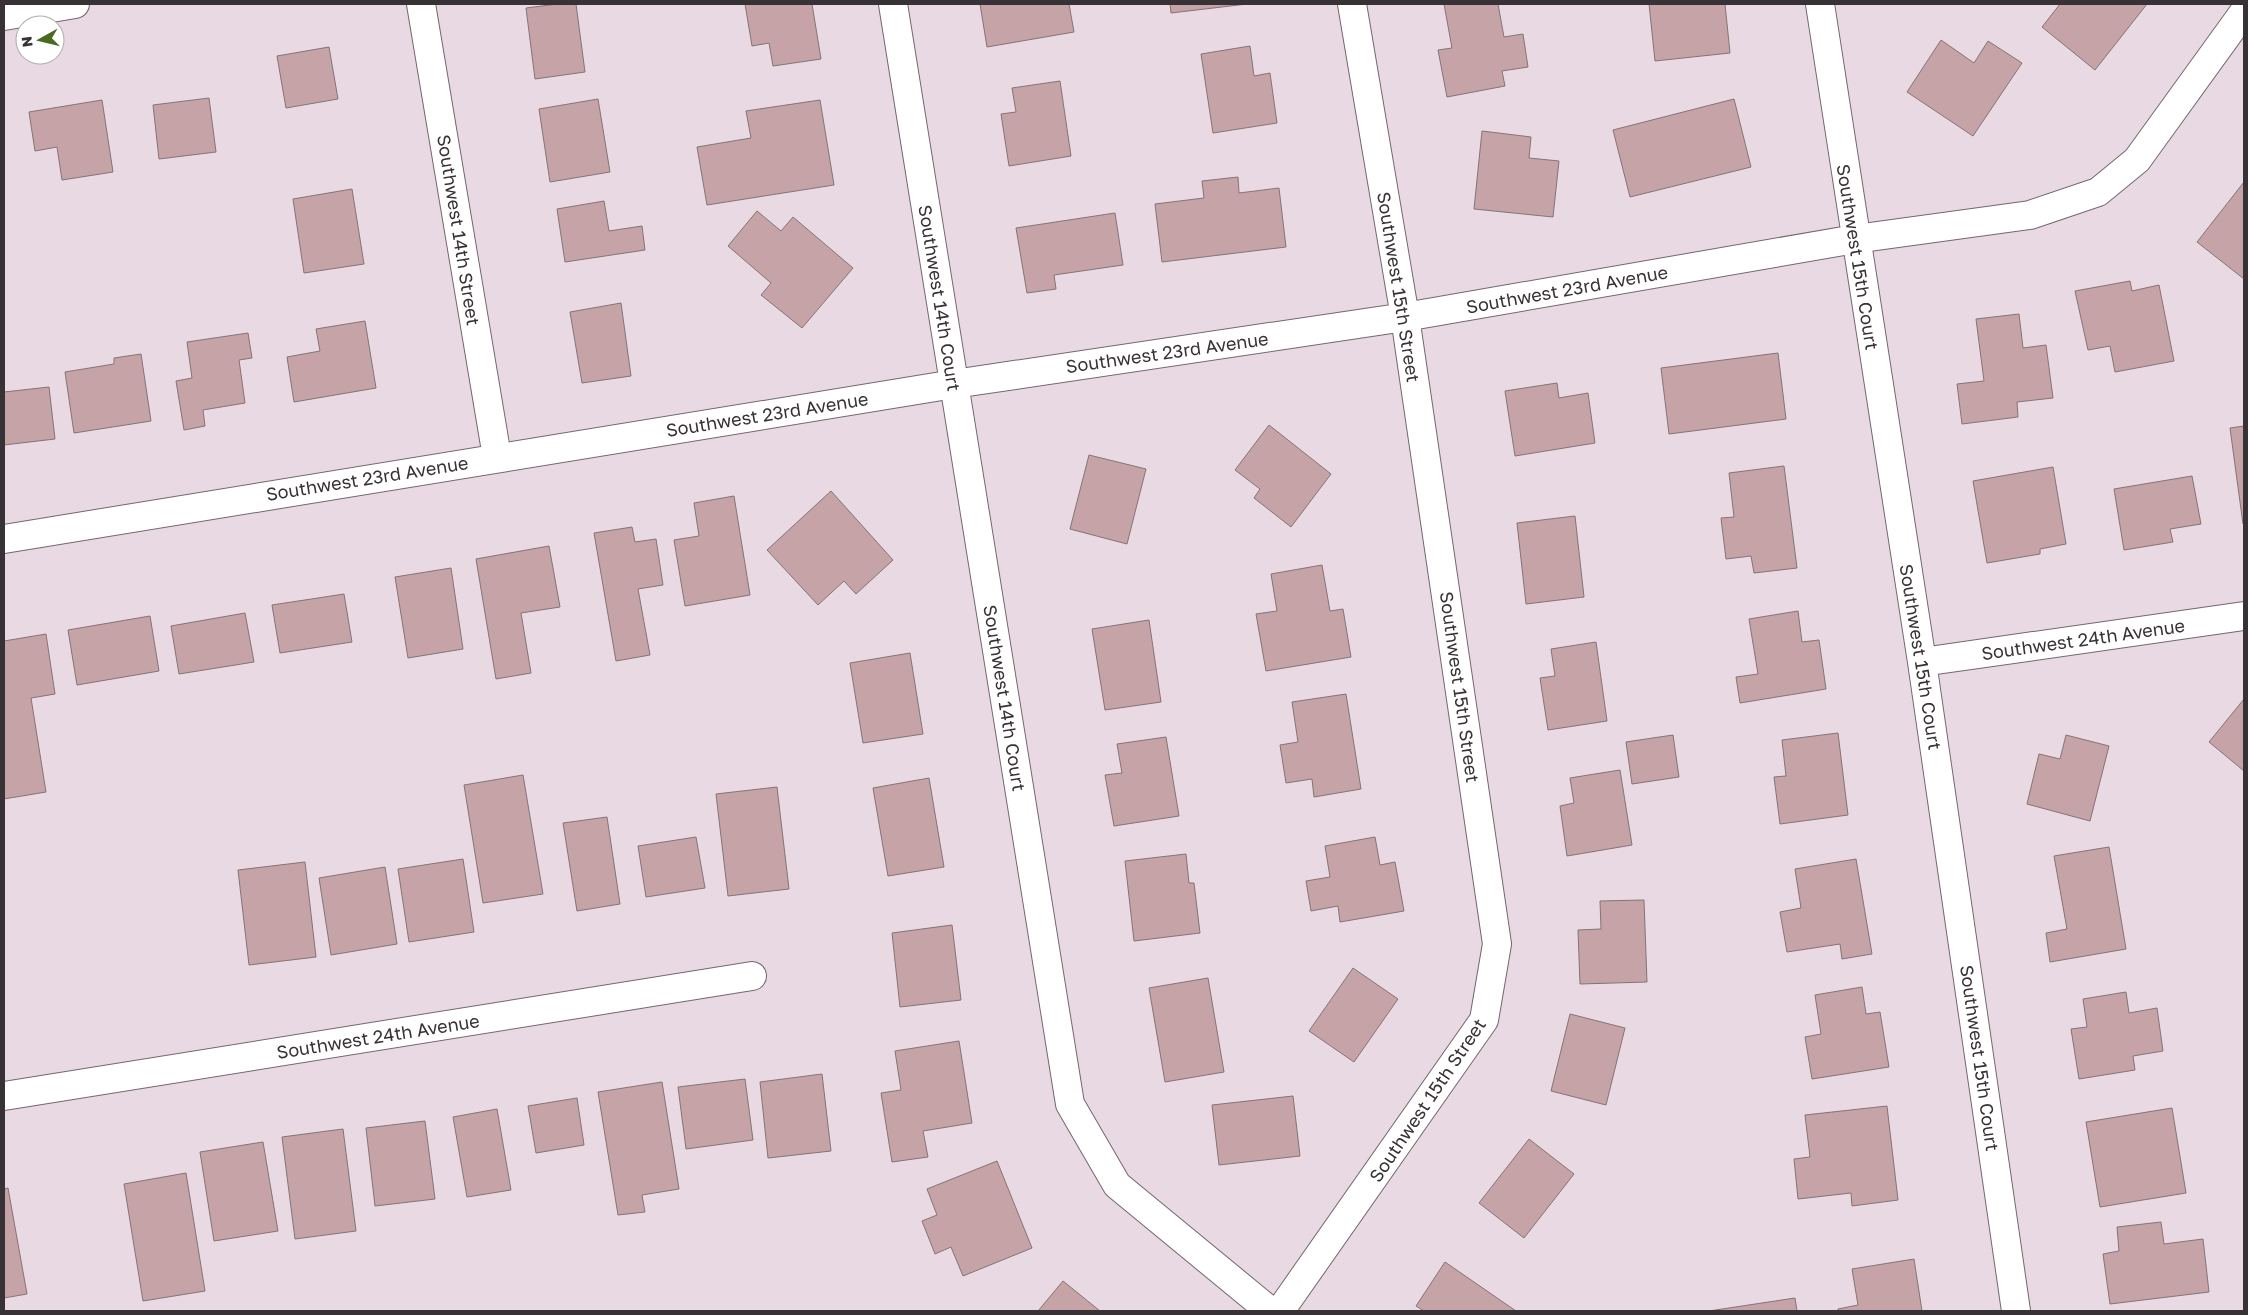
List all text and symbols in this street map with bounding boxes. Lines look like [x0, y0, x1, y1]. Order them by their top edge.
north arrow [15, 15, 65, 65]
text: N [17, 35, 36, 48]
street label: Southwest 14th Street [433, 133, 485, 327]
street label: Southwest 15th Court [1832, 163, 1884, 351]
street label: Southwest 15th Street [1373, 190, 1425, 384]
street label: Southwest 14th Court [914, 203, 966, 393]
street label: Southwest 23rd Avenue [1464, 260, 1670, 318]
street label: Southwest 23rd Avenue [1064, 327, 1270, 377]
street label: Southwest 23rd Avenue [664, 387, 870, 441]
street label: Southwest 23rd Avenue [264, 451, 470, 505]
street label: Southwest 15th Court [1895, 563, 1947, 751]
street label: Southwest 15th Street [1436, 590, 1484, 784]
street label: Southwest 14th Court [979, 603, 1031, 793]
street label: Southwest 24th Avenue [1980, 614, 2186, 664]
street label: Southwest 15th Court [1956, 963, 2004, 1153]
street label: Southwest 24th Avenue [275, 1009, 481, 1063]
street label: Southwest 15th Street [1364, 1014, 1490, 1186]

